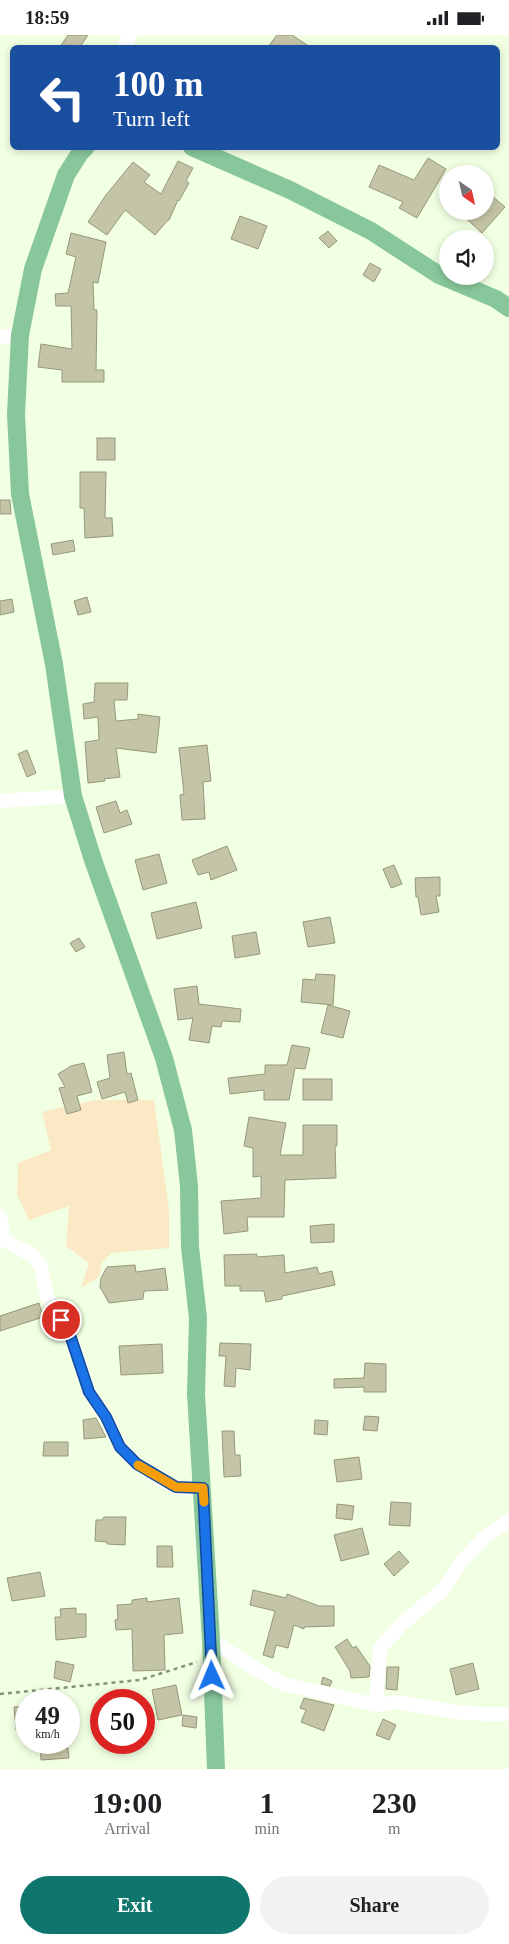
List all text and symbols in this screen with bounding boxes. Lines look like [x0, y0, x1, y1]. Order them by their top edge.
text: 18:59 [25, 7, 69, 28]
icon: left [30, 65, 95, 130]
text: 100 m [113, 65, 203, 104]
text: Turn left [113, 106, 190, 131]
north arrow [439, 165, 494, 220]
map controls [439, 165, 494, 285]
button: sound [439, 230, 494, 285]
pin [40, 1299, 82, 1341]
icon: arrive [47, 1306, 75, 1334]
position arrow [185, 1649, 237, 1701]
speed limit sign: 50 [90, 1689, 155, 1754]
text: 49 [35, 1702, 60, 1729]
text: km/h [35, 1727, 60, 1741]
text: 19:00 [92, 1786, 162, 1819]
text: 1 [259, 1786, 274, 1819]
text: 230 [372, 1786, 417, 1819]
text: Arrival [104, 1820, 150, 1837]
text: min [255, 1820, 279, 1837]
text: m [388, 1820, 400, 1837]
button: Exit [20, 1876, 250, 1934]
button: Share [260, 1876, 489, 1934]

